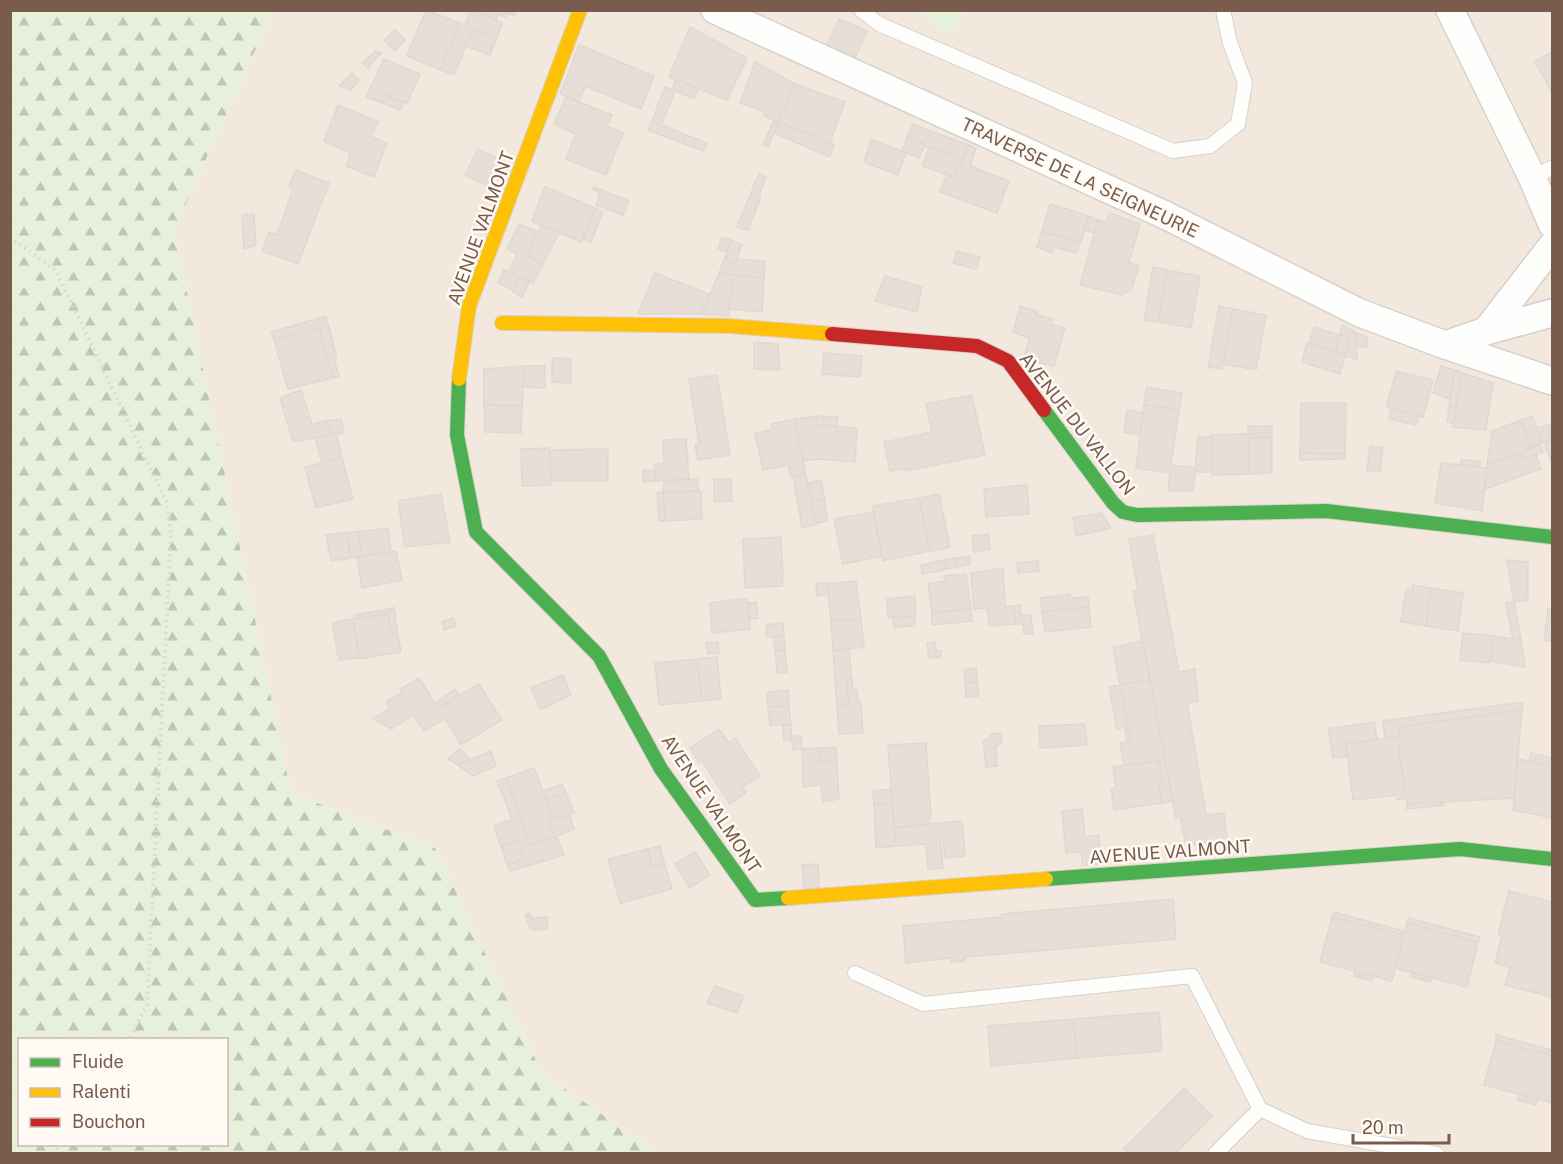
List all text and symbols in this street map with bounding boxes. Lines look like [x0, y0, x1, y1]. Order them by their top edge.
street label: TRAVERSE DE LA SEIGNEURIE [958, 113, 1202, 242]
street label: AVENUE VALMONT [443, 148, 518, 308]
street label: AVENUE DU VALLON [1015, 348, 1139, 499]
street label: AVENUE VALMONT [657, 731, 766, 877]
street label: AVENUE VALMONT [1088, 835, 1252, 868]
legend [18, 1038, 228, 1146]
text: Fluide [72, 1051, 124, 1072]
text: Ralenti [72, 1081, 131, 1102]
scale bar [1353, 1107, 1449, 1145]
text: Bouchon [72, 1111, 145, 1132]
text: 20 m [1362, 1117, 1404, 1138]

